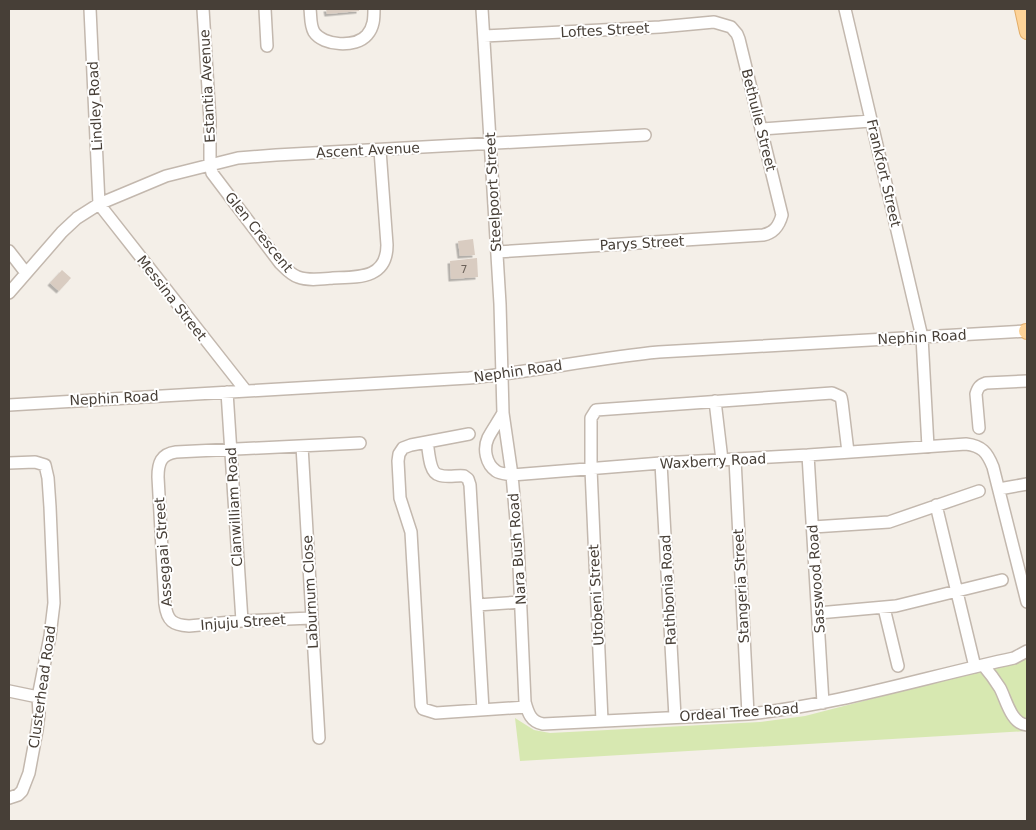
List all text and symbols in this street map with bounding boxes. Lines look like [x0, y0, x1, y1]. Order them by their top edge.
street label: Loftes Street [560, 20, 650, 40]
street label: Estantia Avenue [196, 29, 218, 143]
street label: Lindley Road [85, 61, 105, 151]
street label: Bethulie Street [739, 67, 780, 173]
street label: Frankfort Street [864, 118, 904, 229]
street label: Steelpoort Street [482, 131, 504, 252]
street label: Ascent Avenue [316, 139, 420, 161]
street label: Glen Crescent [222, 189, 297, 276]
street label: Parys Street [599, 233, 685, 253]
street label: Messina Street [134, 252, 211, 344]
house number: 7 [461, 263, 468, 276]
street label: Nephin Road [877, 327, 967, 347]
street label: Nephin Road [473, 357, 563, 385]
street label: Nephin Road [69, 388, 159, 408]
street label: Clanwilliam Road [223, 447, 245, 567]
street label: Waxberry Road [659, 450, 767, 472]
street label: Nara Bush Road [505, 493, 529, 605]
street label: Assegaai Street [151, 496, 175, 607]
street label: Sasswood Road [804, 524, 828, 634]
street label: Stangeria Street [730, 528, 752, 644]
street label: Rathbonia Road [657, 534, 679, 646]
street label: Laburnum Close [299, 535, 321, 649]
street label: Utobeni Street [585, 543, 607, 646]
street label: Injuju Street [200, 611, 287, 633]
street label: Clusterhead Road [25, 624, 59, 750]
street label: Ordeal Tree Road [679, 700, 799, 724]

